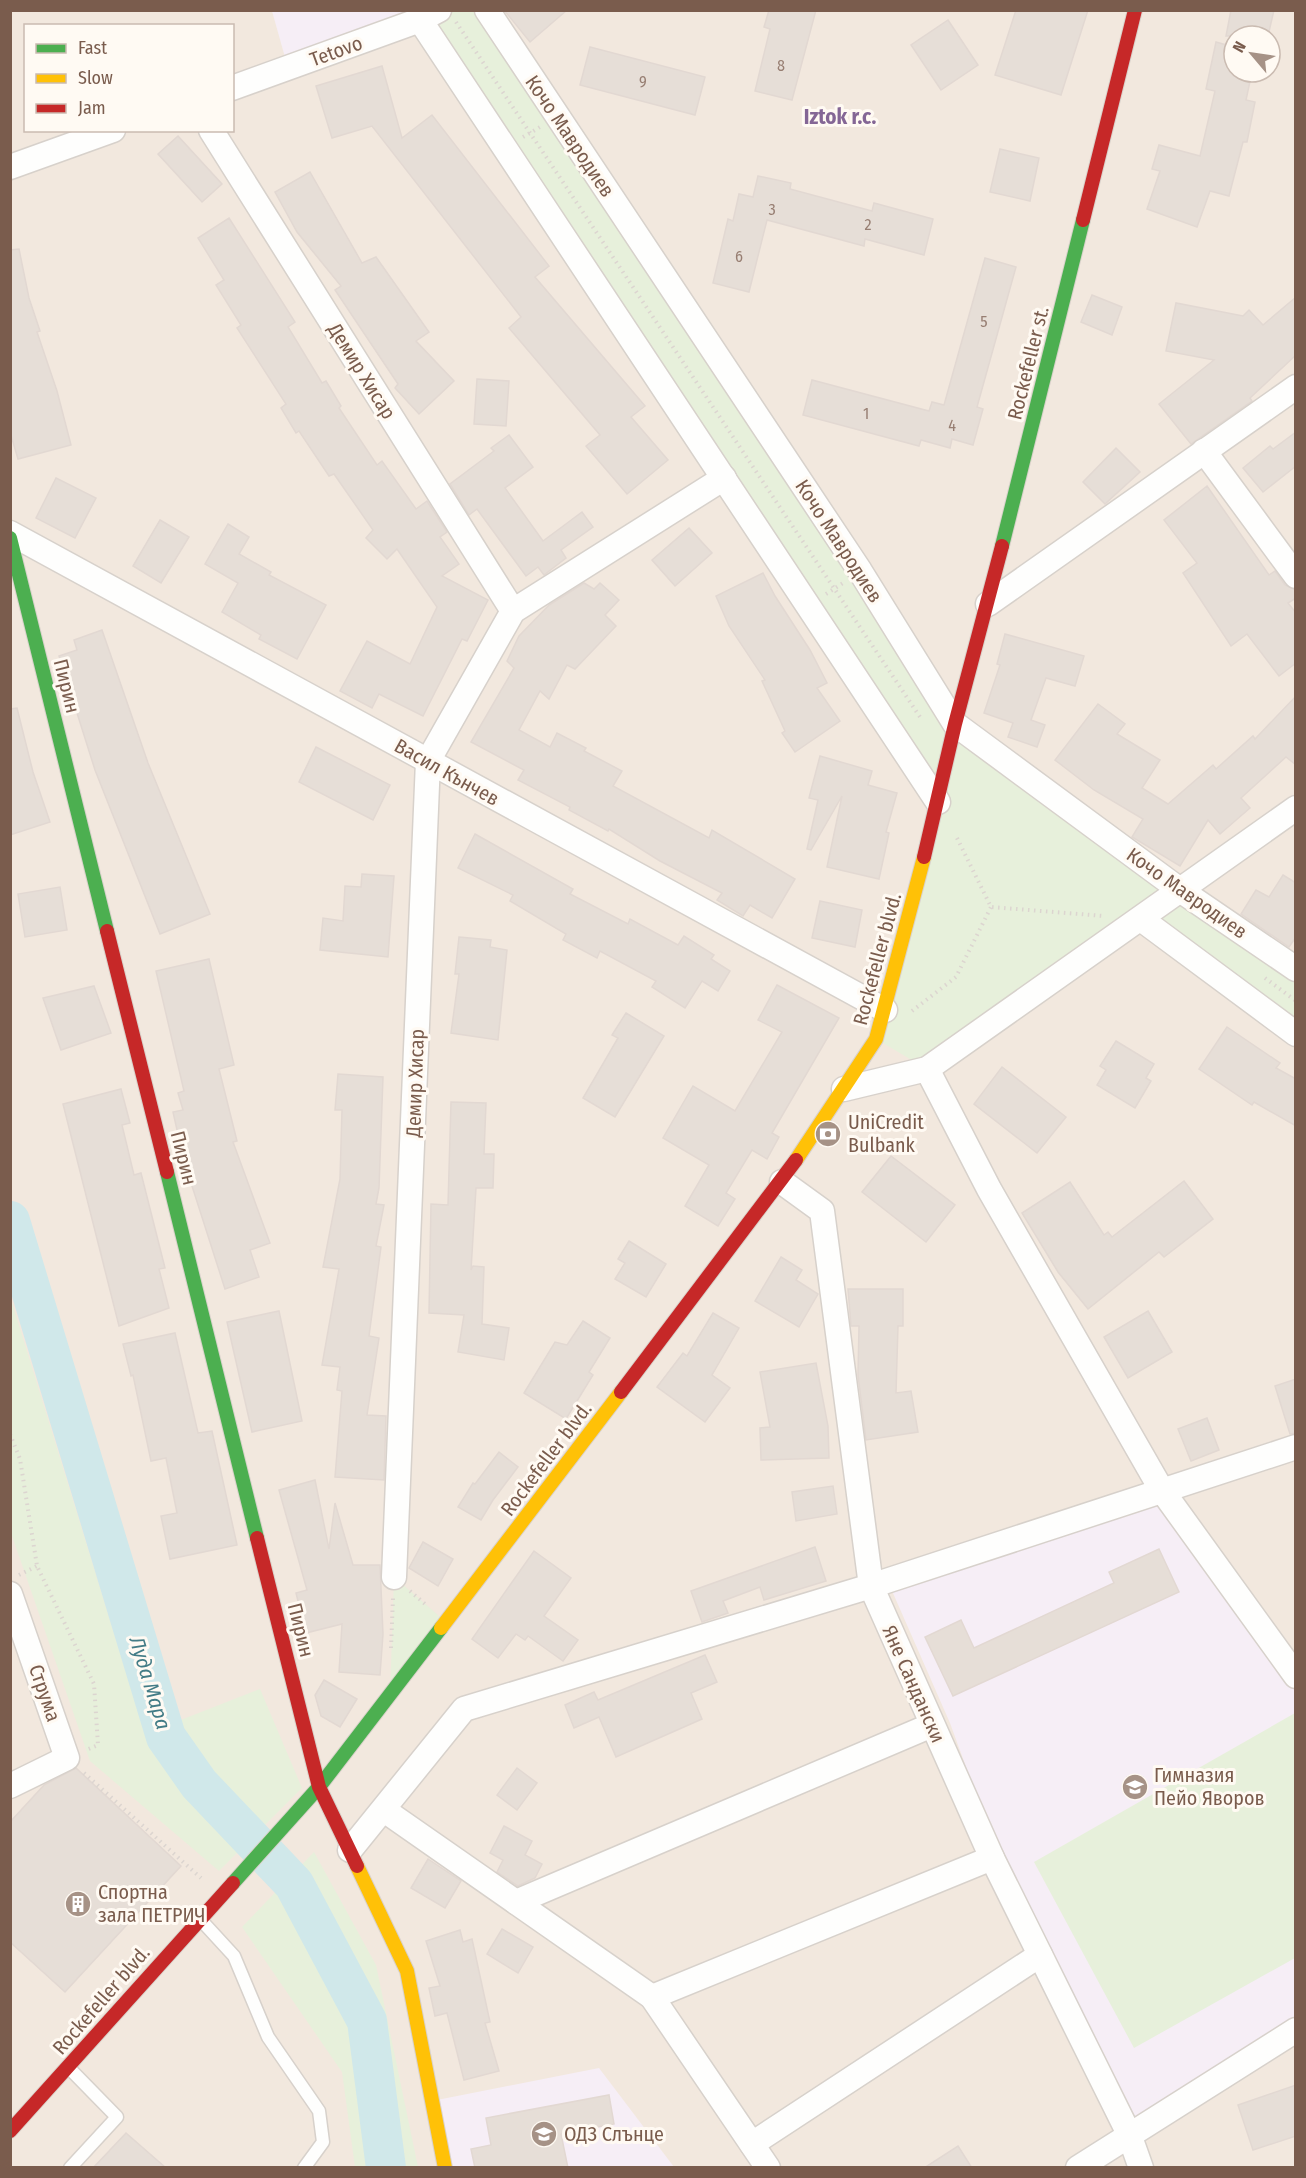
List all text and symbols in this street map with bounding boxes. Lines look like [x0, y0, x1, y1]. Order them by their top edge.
legend [24, 24, 234, 132]
north arrow [1222, 24, 1282, 84]
street label: Tetovo [306, 30, 366, 72]
text: Fast [78, 37, 107, 59]
text: N [1229, 38, 1250, 56]
house number: 8 [777, 56, 785, 75]
text: Slow [78, 67, 113, 89]
street label: Кочо Мавродиев [520, 70, 620, 202]
house number: 9 [639, 72, 647, 91]
text: Jam [78, 97, 106, 119]
district label: Iztok r.c. [804, 104, 876, 130]
house number: 3 [768, 200, 776, 219]
house number: 2 [864, 215, 872, 234]
house number: 6 [735, 247, 743, 266]
street label: Rockefeller st. [1002, 304, 1054, 422]
house number: 5 [980, 312, 988, 331]
street label: Демир Хисар [323, 318, 401, 423]
house number: 1 [863, 404, 869, 423]
house number: 4 [948, 416, 956, 435]
street label: Кочо Мавродиев [790, 475, 888, 607]
street label: Пирин [49, 656, 85, 716]
street label: Васил Кънчев [390, 733, 504, 811]
street label: Кочо Мавродиев [1122, 842, 1252, 944]
street label: Rockefeller blvd. [848, 890, 906, 1028]
street label: Демир Хисар [401, 1028, 429, 1139]
place label: UniCredit Bulbank [848, 1110, 924, 1157]
bank icon: UniCredit Bulbank [813, 1119, 843, 1149]
street label: Пирин [166, 1128, 202, 1188]
street label: Rockefeller blvd. [495, 1397, 597, 1521]
street label: Пирин [283, 1600, 319, 1660]
street label: Яне Сандански [877, 1622, 951, 1746]
water label: Луда Мара [123, 1632, 176, 1733]
street label: Струма [24, 1661, 66, 1725]
place label: Гимназия Пейо Яворов [1154, 1763, 1265, 1810]
school or university icon: Гимназия Пейо Яворов [1120, 1772, 1150, 1802]
place label: Спортна зала ПЕТРИЧ [98, 1880, 206, 1927]
building icon: Спортна зала ПЕТРИЧ [63, 1889, 93, 1919]
street label: Rockefeller blvd. [47, 1941, 155, 2059]
school or university icon: ОДЗ Слънце [529, 2119, 559, 2149]
place label: ОДЗ Слънце [564, 2122, 664, 2146]

